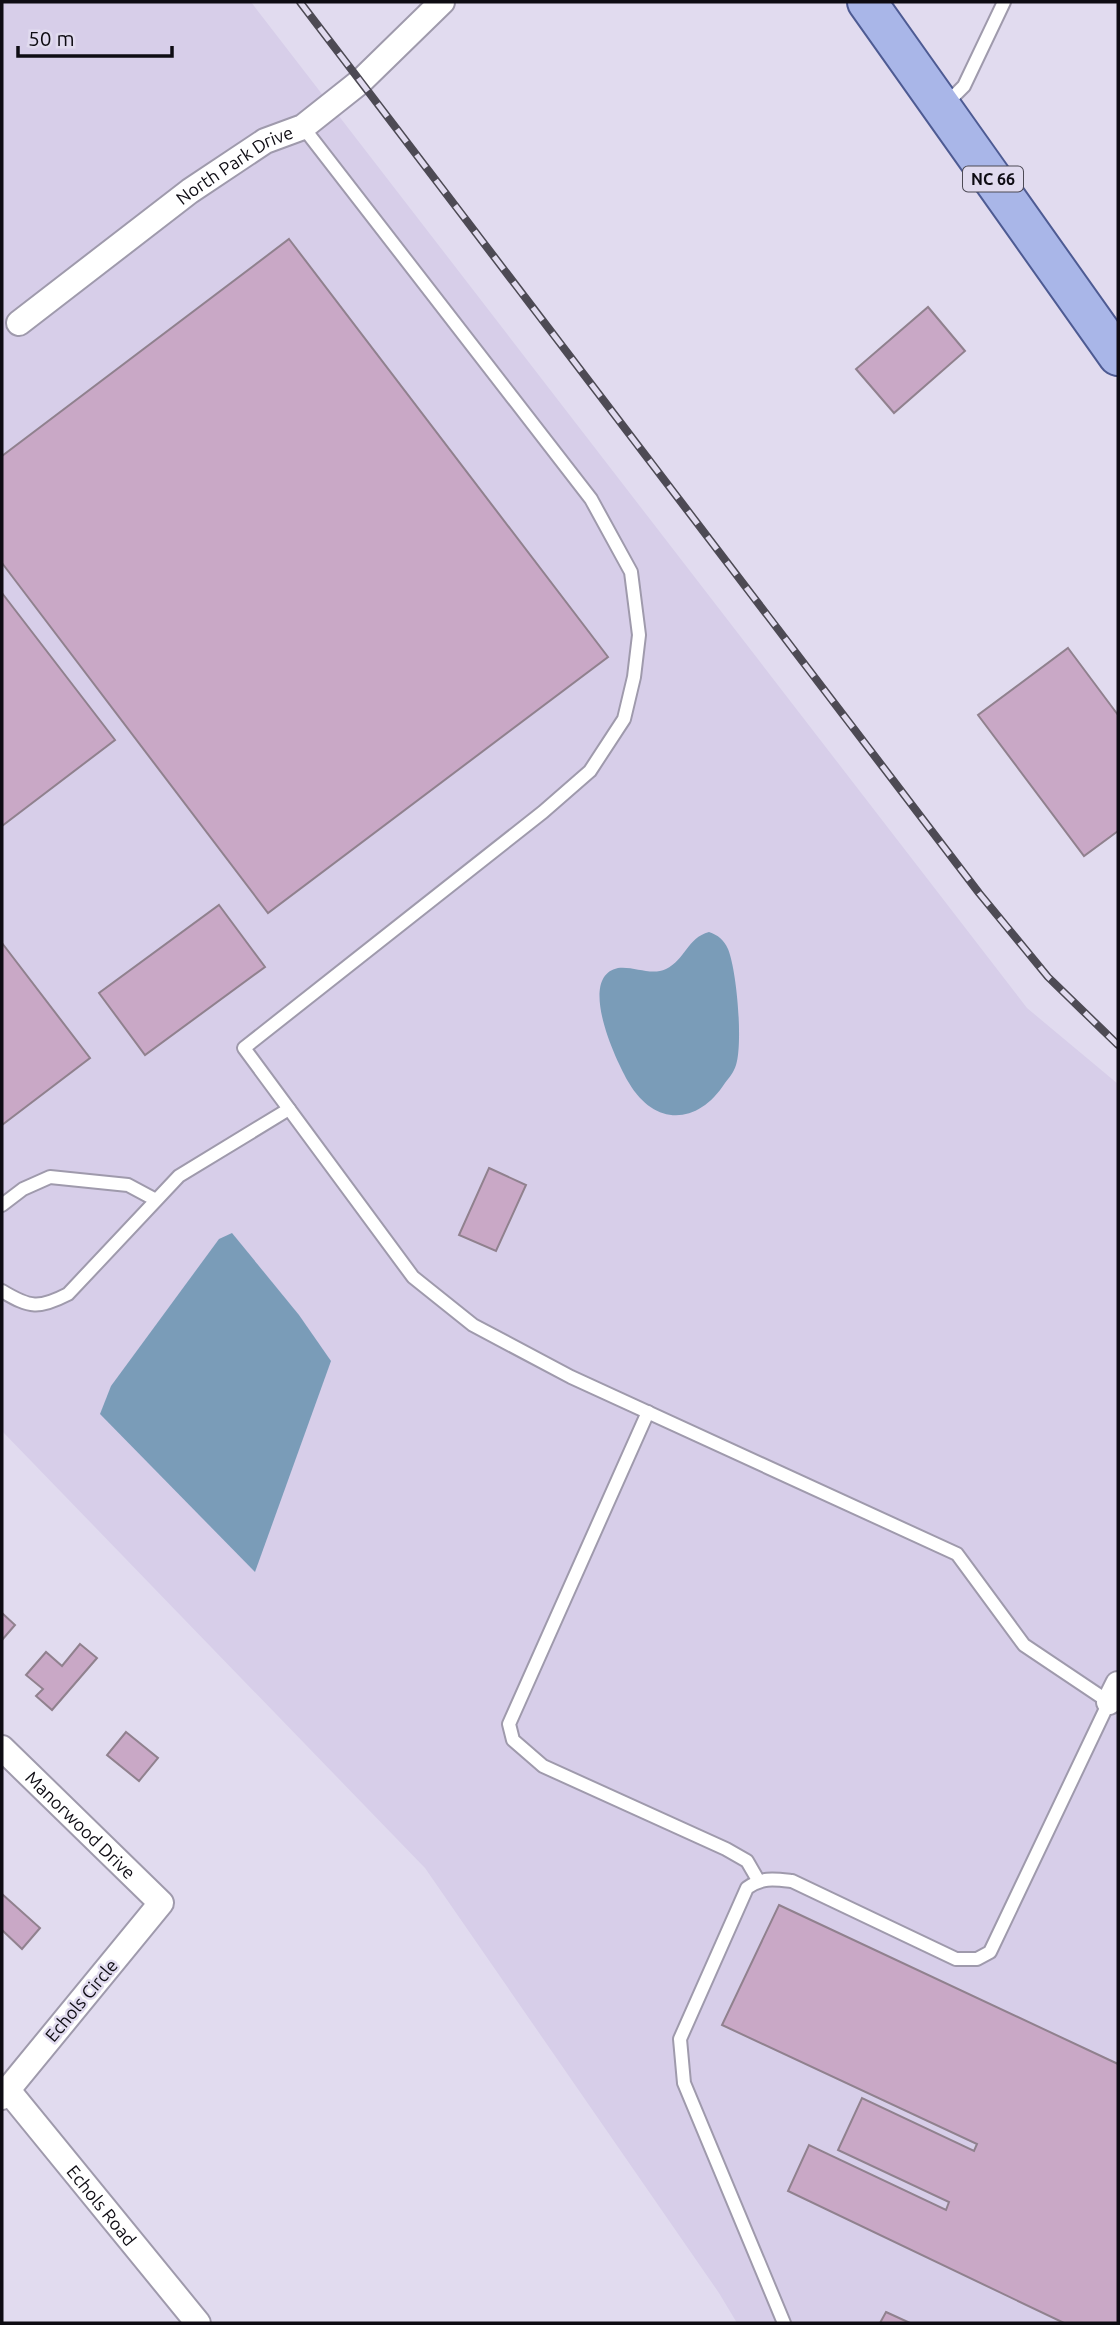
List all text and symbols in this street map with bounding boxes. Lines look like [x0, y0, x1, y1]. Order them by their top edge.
scale bar [18, 14, 172, 58]
text: 50 m [28, 26, 75, 50]
street label: North Park Drive [172, 122, 296, 208]
road number: NC 66 [963, 167, 1023, 192]
street label: Manorwood Drive [22, 1767, 140, 1883]
street label: Echols Circle [41, 1955, 121, 2045]
street label: Echols Road [63, 2161, 140, 2249]

